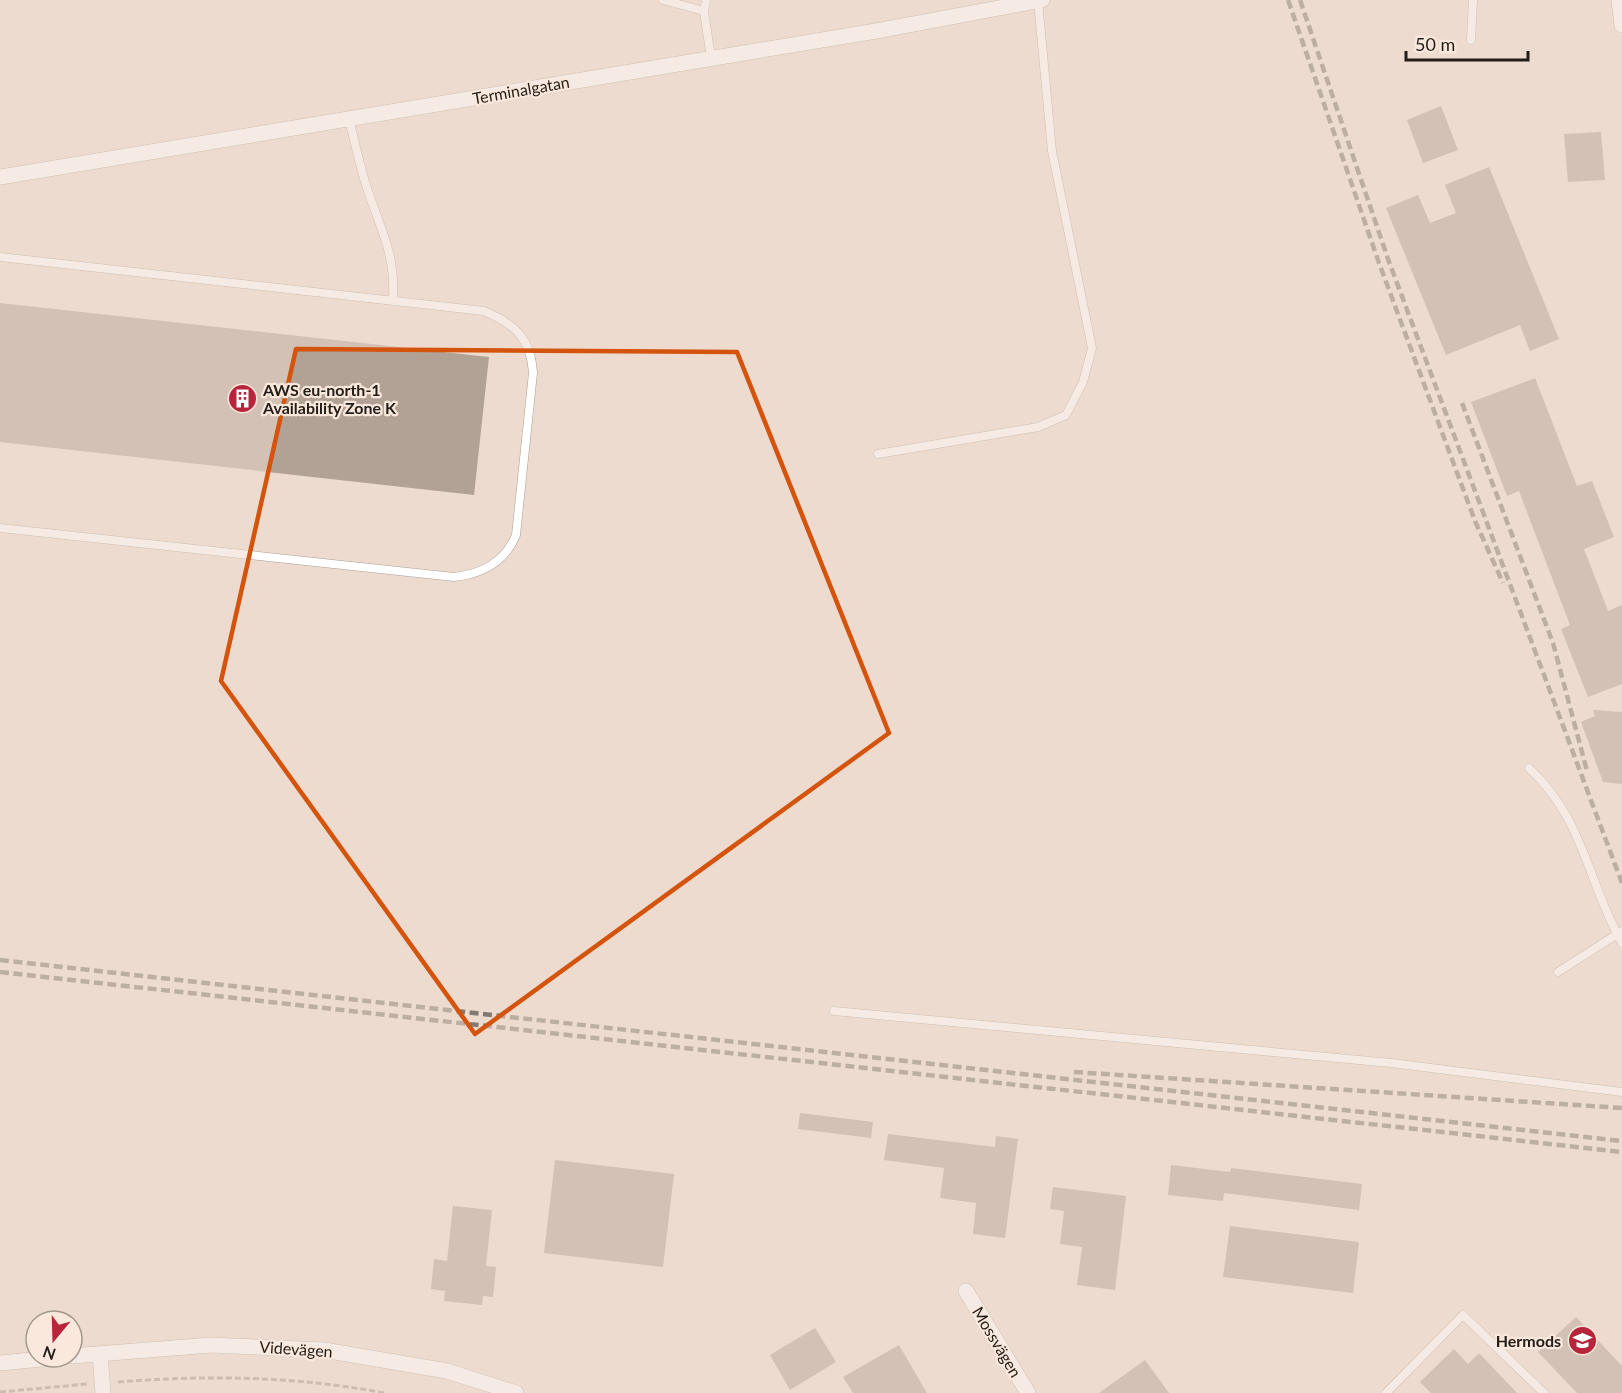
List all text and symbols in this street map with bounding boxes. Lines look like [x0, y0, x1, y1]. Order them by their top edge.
scale bar [1406, 24, 1528, 62]
text: 50 m [1415, 33, 1455, 55]
street label: Terminalgatan [471, 72, 571, 107]
place label: AWS eu-north-1 Availability Zone K [262, 380, 397, 417]
building icon: AWS eu-north-1 Availability Zone K [226, 383, 258, 415]
street label: Mossvägen [969, 1303, 1026, 1381]
north arrow [24, 1309, 84, 1369]
school or university icon: Hermods [1566, 1325, 1598, 1357]
place label: Hermods [1496, 1331, 1561, 1350]
street label: Videvägen [259, 1336, 333, 1361]
text: N [40, 1343, 58, 1365]

